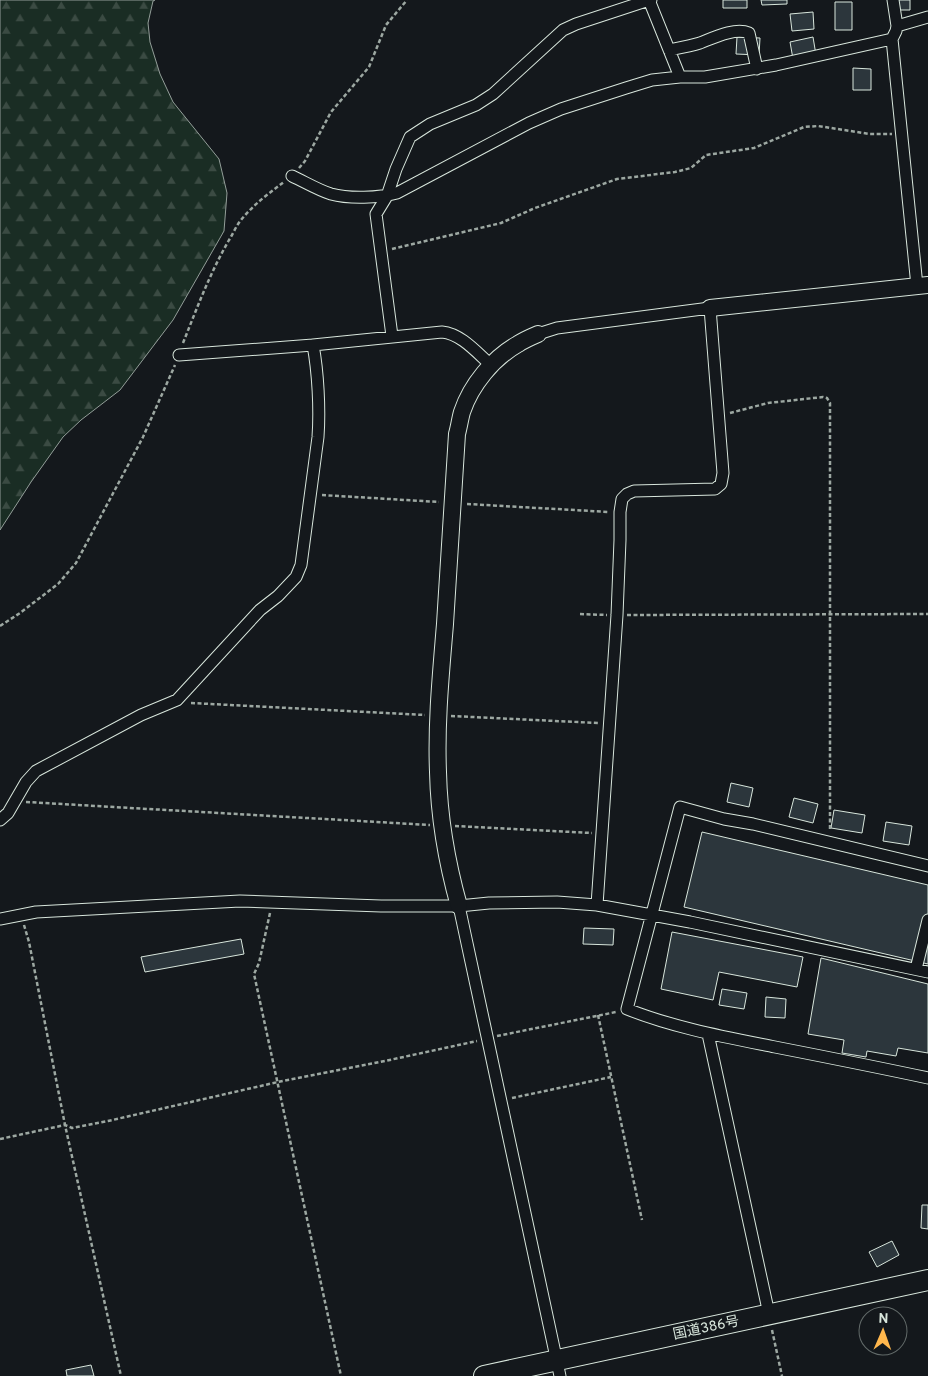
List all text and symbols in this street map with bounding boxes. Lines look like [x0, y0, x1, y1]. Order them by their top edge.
north arrow [858, 1306, 908, 1356]
text: N [878, 1311, 889, 1328]
street label: 国道386号 [672, 1313, 741, 1344]

